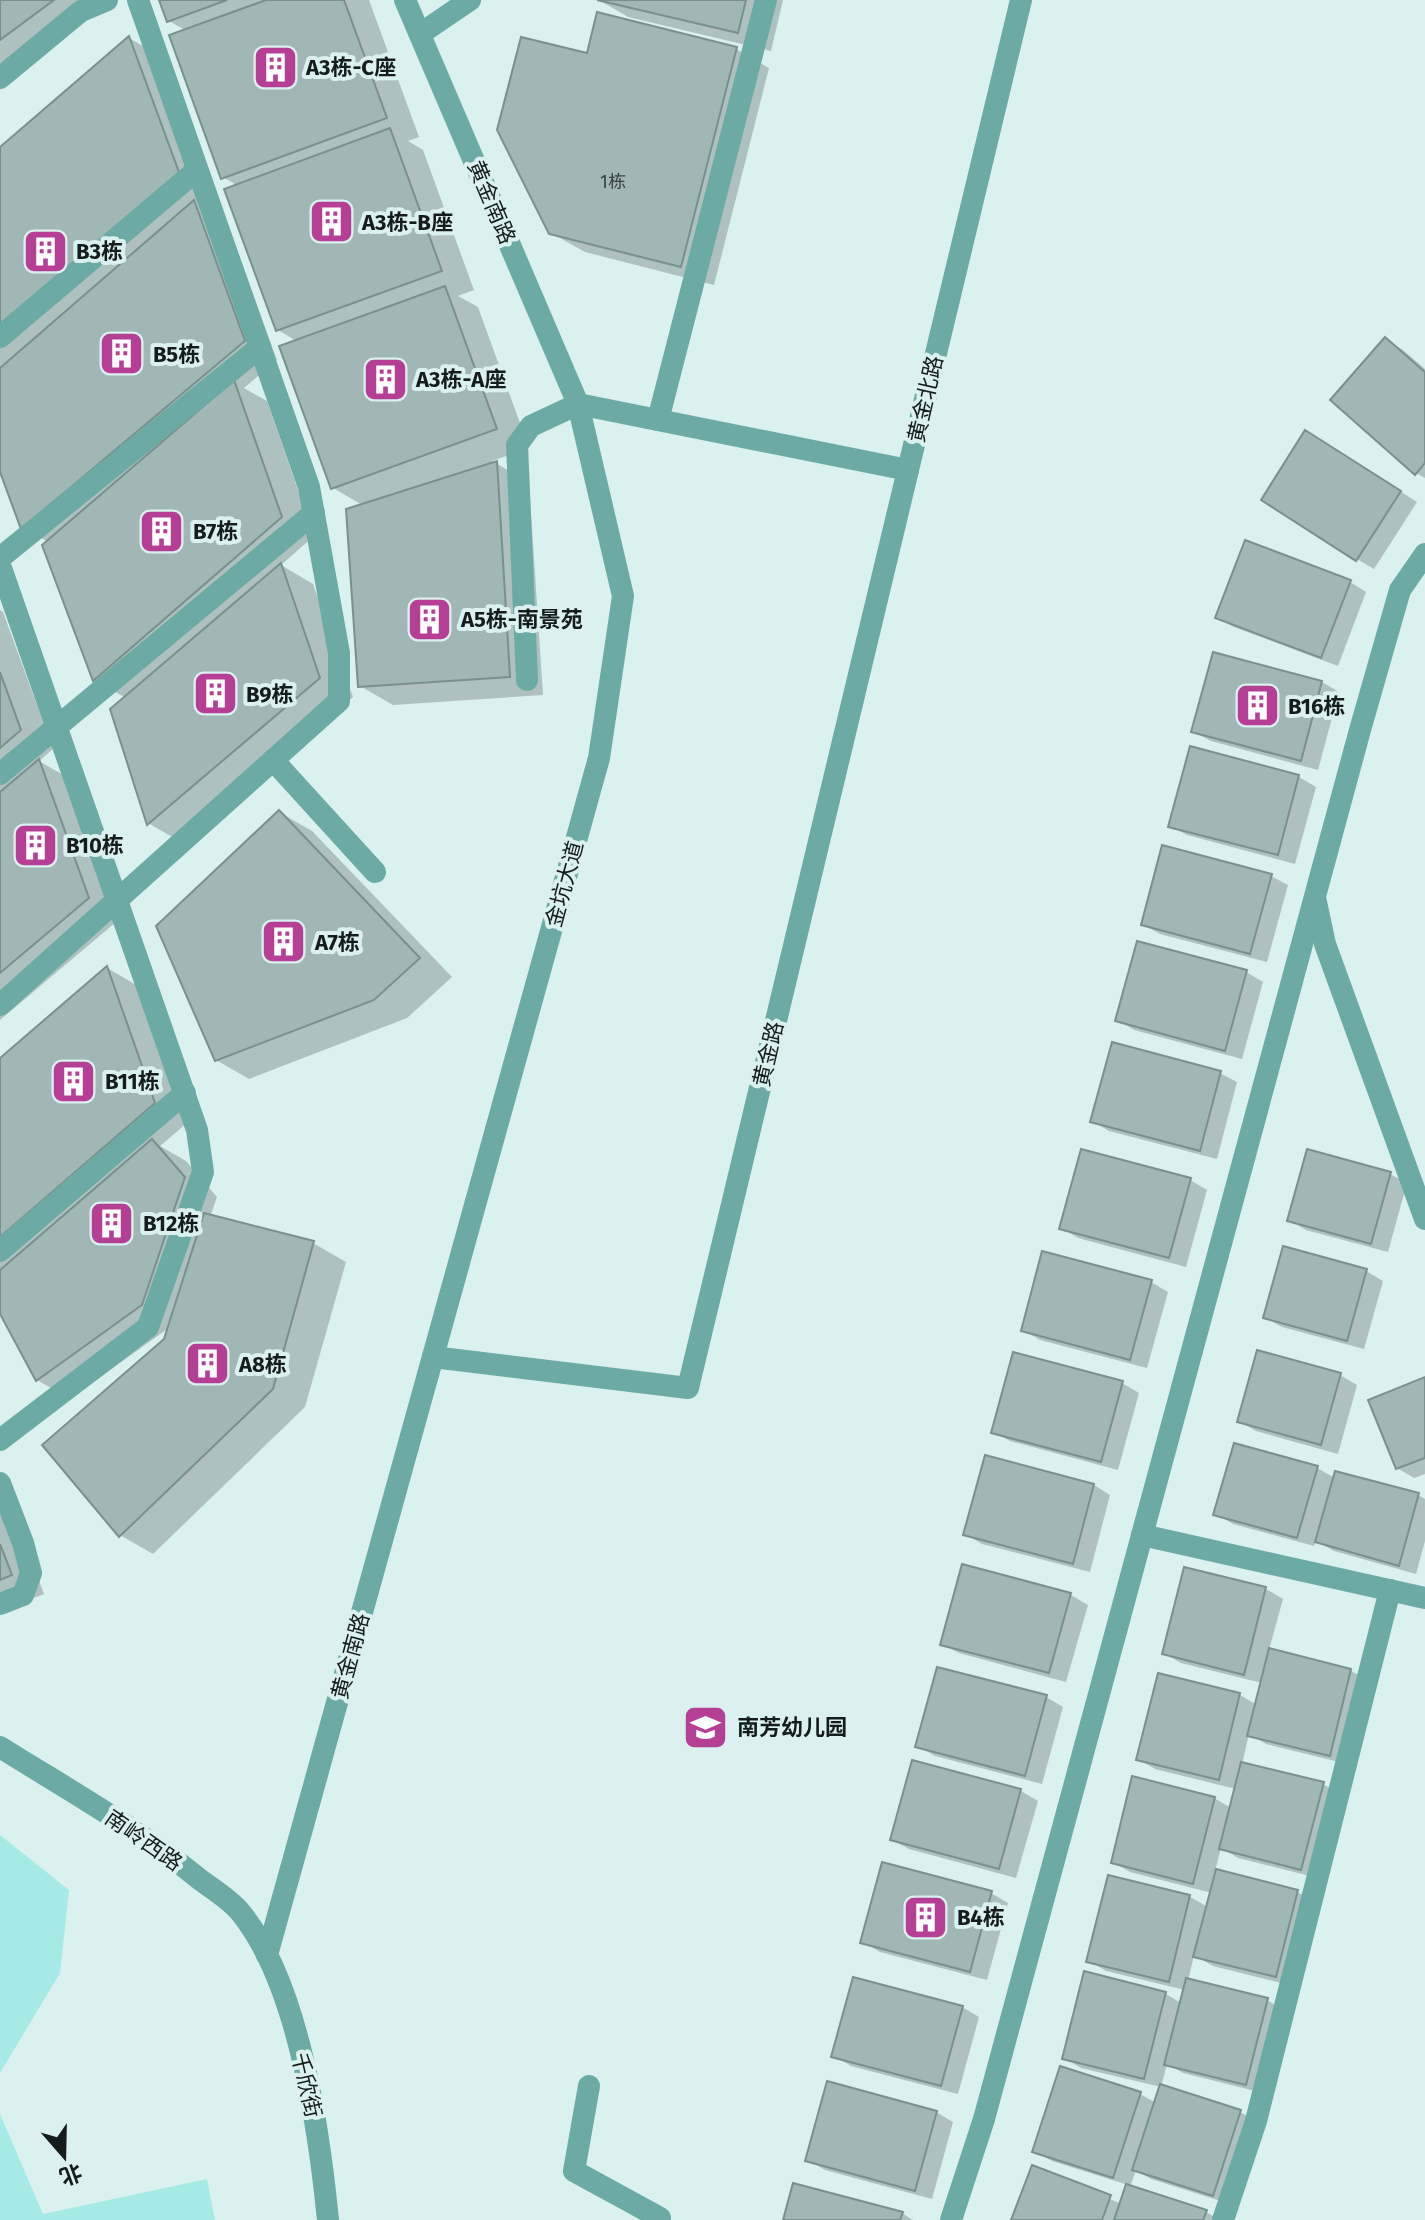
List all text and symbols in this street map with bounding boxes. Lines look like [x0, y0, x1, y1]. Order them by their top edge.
building icon: A3栋-C座 [251, 43, 299, 91]
place label: A3栋-C座 [305, 54, 396, 81]
street label: 黄金南路 [462, 156, 521, 248]
house number: 1栋 [600, 171, 626, 193]
building icon: A3栋-B座 [307, 198, 355, 246]
place label: A3栋-B座 [361, 209, 453, 236]
building icon: B3栋 [21, 227, 69, 275]
place label: B3栋 [76, 238, 123, 265]
building icon: B5栋 [98, 330, 146, 378]
place label: B5栋 [153, 341, 200, 368]
street label: 黄金北路 [902, 353, 949, 445]
building icon: A3栋-A座 [361, 355, 409, 403]
place label: A3栋-A座 [415, 366, 506, 393]
building icon: B7栋 [138, 507, 186, 555]
place label: B7栋 [193, 518, 238, 545]
building icon: A5栋-南景苑 [406, 595, 454, 643]
place label: A5栋-南景苑 [460, 606, 583, 633]
building icon: B9栋 [191, 670, 239, 718]
place label: B9栋 [246, 681, 293, 708]
building icon: B16栋 [1233, 682, 1281, 730]
place label: B16栋 [1288, 693, 1345, 720]
building icon: B10栋 [11, 821, 59, 869]
place label: B10栋 [66, 832, 124, 859]
street label: 金坑大道 [540, 838, 589, 930]
building icon: A7栋 [260, 918, 308, 966]
place label: A7栋 [314, 929, 360, 956]
street label: 黄金路 [748, 1019, 789, 1089]
building icon: B11栋 [50, 1057, 98, 1105]
place label: B11栋 [105, 1068, 160, 1095]
building icon: B12栋 [88, 1199, 136, 1247]
place label: B12栋 [143, 1210, 199, 1237]
building icon: A8栋 [184, 1340, 232, 1388]
place label: A8栋 [238, 1351, 287, 1378]
street label: 黄金南路 [326, 1610, 375, 1702]
school or university icon: 南芳幼儿园 [682, 1703, 730, 1751]
place label: 南芳幼儿园 [737, 1714, 847, 1741]
street label: 南岭西路 [100, 1804, 188, 1877]
building icon: B4栋 [902, 1893, 950, 1941]
place label: B4栋 [957, 1904, 1005, 1931]
street label: 千欣街 [286, 2050, 327, 2120]
north arrow [24, 2116, 104, 2196]
text: 北 [56, 2158, 86, 2191]

